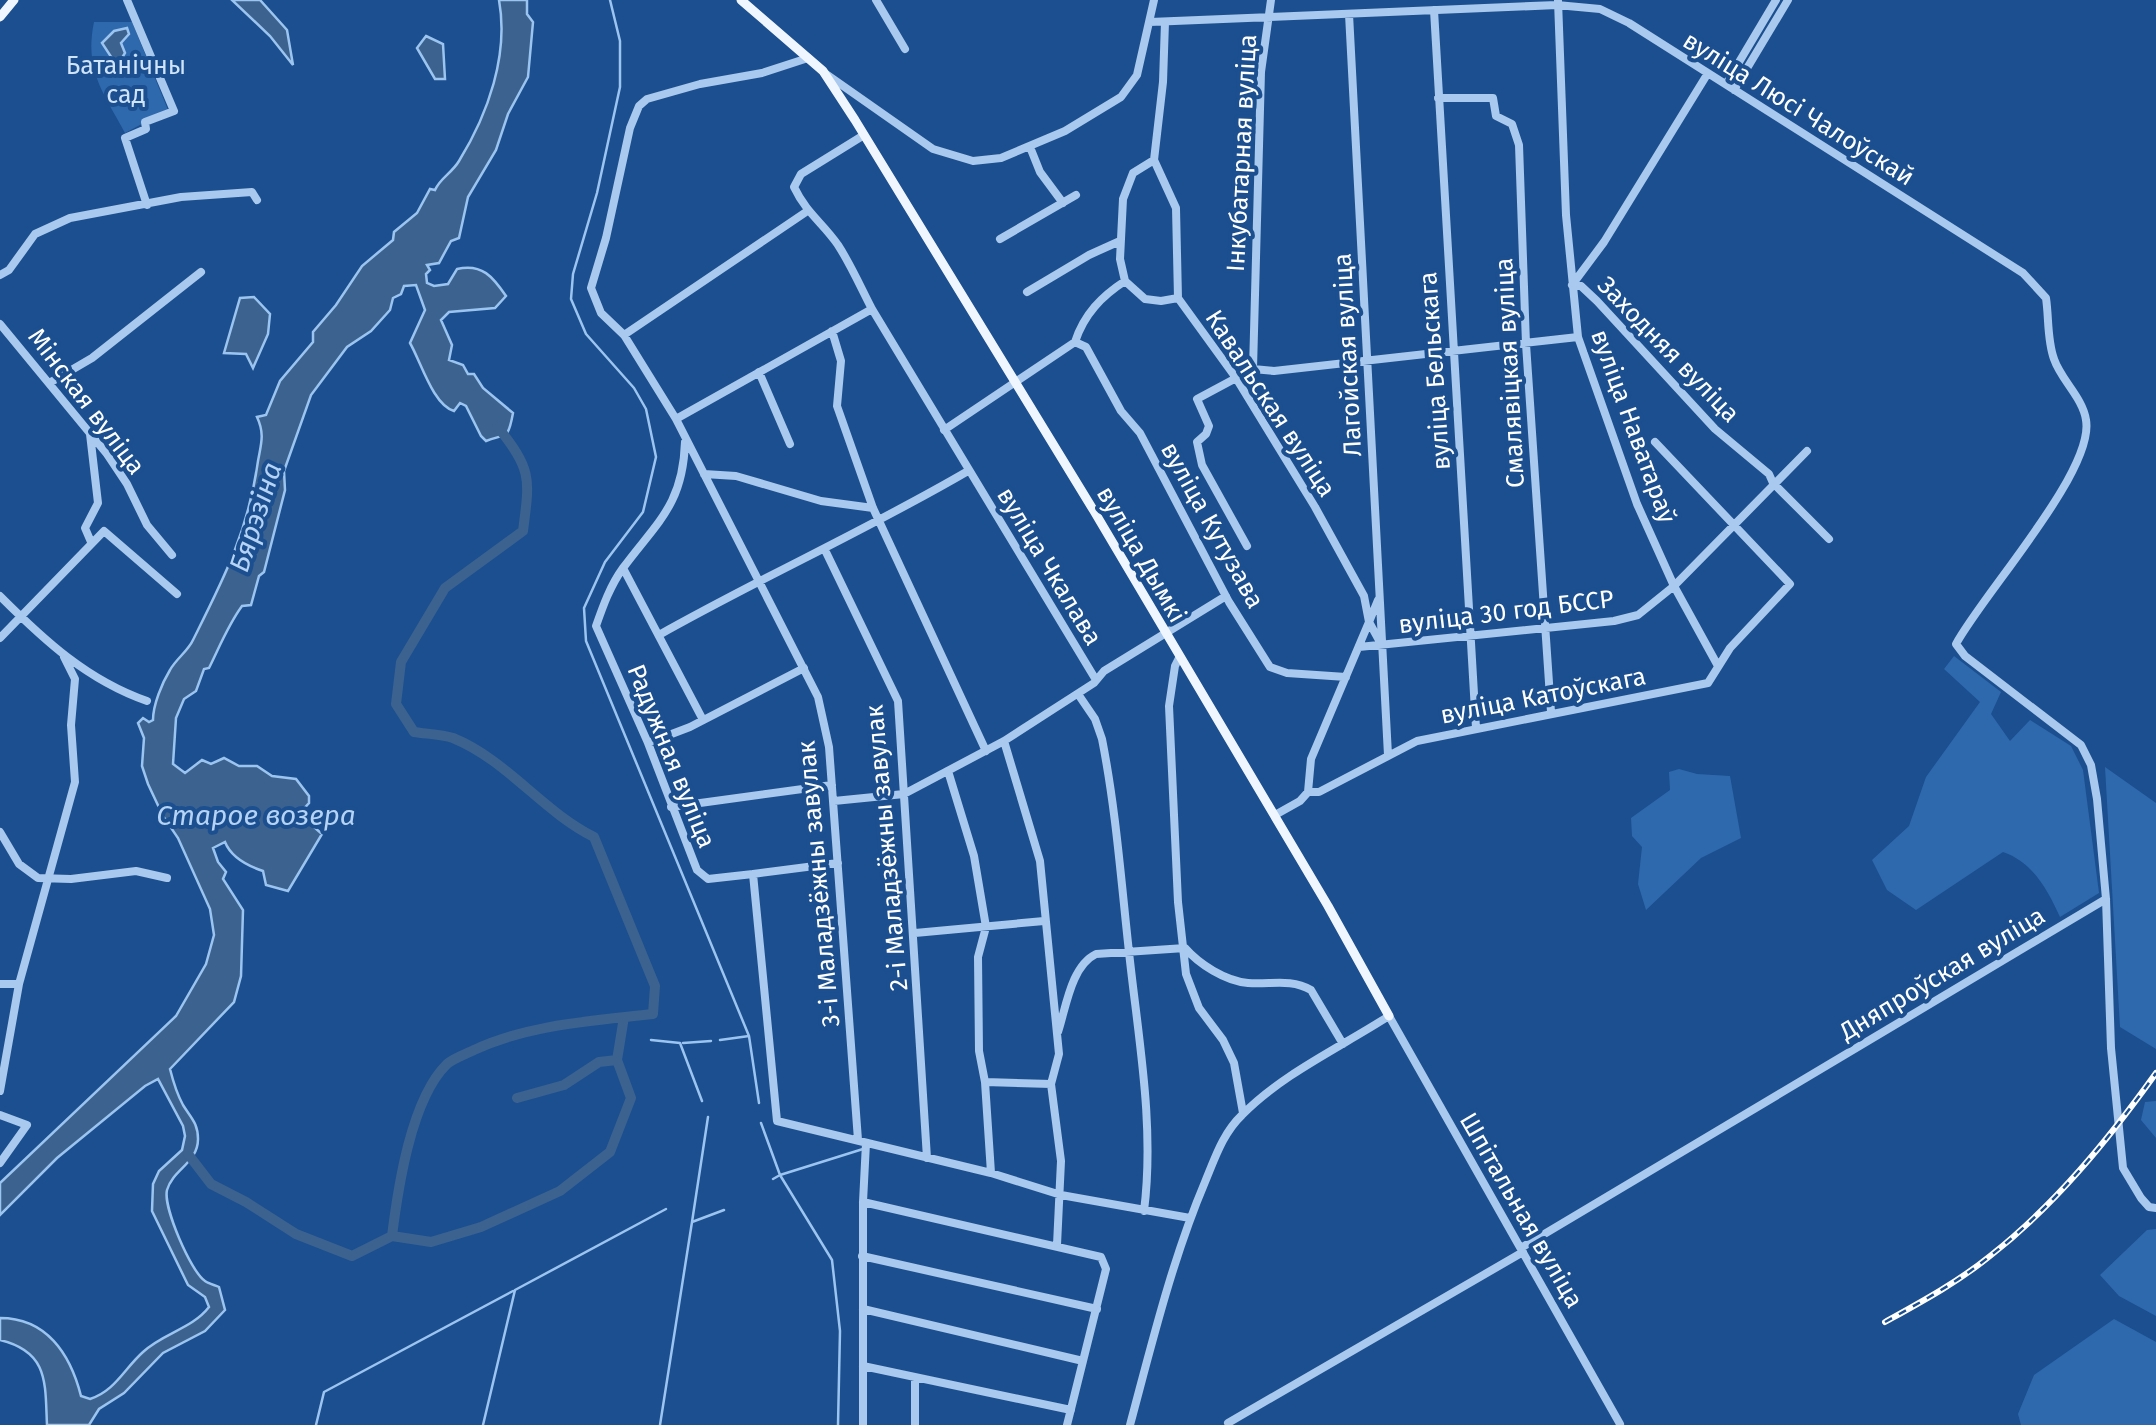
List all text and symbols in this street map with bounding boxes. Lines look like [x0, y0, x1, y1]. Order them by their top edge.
street label: вуліца Люсі Чалоўскай [1677, 25, 1920, 192]
street label: Інкубатарная вуліца [1221, 34, 1263, 273]
park label: Батанічны сад [66, 51, 186, 110]
street label: Лагойская вуліца [1328, 252, 1368, 457]
street label: Смалявіцкая вуліца [1489, 257, 1531, 489]
street label: Заходняя вуліца [1591, 270, 1746, 429]
street label: вуліца Бельскага [1413, 271, 1457, 471]
street label: Кавальская вуліца [1199, 304, 1342, 503]
street label: Мінская вуліца [21, 323, 151, 481]
street label: вуліца Наватараў [1584, 326, 1682, 528]
street label: вуліца Кутузава [1154, 437, 1270, 614]
water label: Бярэзіна [222, 458, 289, 576]
street label: вуліца Дымкі [1090, 481, 1192, 628]
street label: вуліца Чкалава [990, 482, 1108, 651]
street label: вуліца 30 год БССР [1397, 584, 1615, 640]
street label: Радужная вуліца [621, 660, 722, 853]
street label: вуліца Катоўскага [1438, 661, 1648, 731]
street label: 2-і Маладзёжны завулак [860, 703, 914, 992]
street label: 3-і Маладзёжны завулак [792, 739, 846, 1028]
water label: Старое возера [156, 799, 356, 832]
street label: Дняпроўская вуліца [1834, 901, 2051, 1048]
street label: Шпітальная вуліца [1453, 1108, 1589, 1313]

